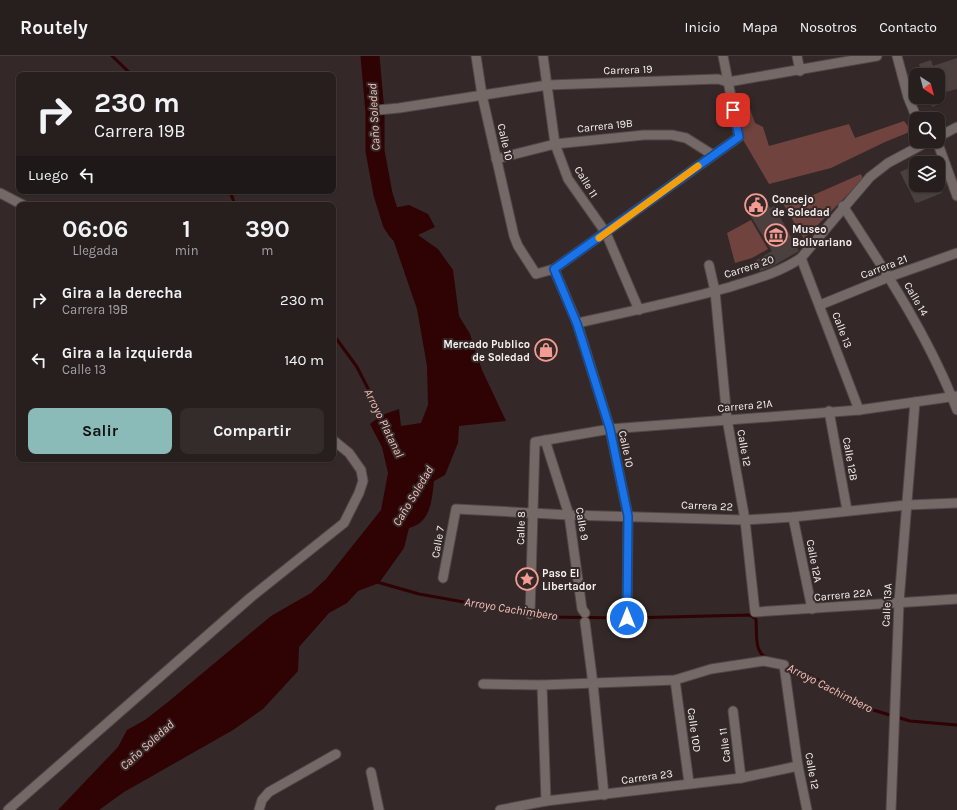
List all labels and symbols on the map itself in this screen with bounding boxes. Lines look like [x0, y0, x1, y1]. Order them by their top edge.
street label: Carrera 19 [603, 63, 653, 77]
north arrow [909, 68, 945, 104]
water label: Caño Soledad [365, 82, 383, 151]
pin [716, 93, 750, 127]
street label: Carrera 19B [577, 117, 634, 135]
street label: Calle 10 [494, 122, 516, 162]
street label: Calle 11 [572, 164, 600, 200]
public building icon: Concejo de Soledad [743, 192, 769, 218]
place label: Concejo de Soledad [772, 193, 830, 219]
museum icon: Museo Bolivariano [763, 222, 789, 248]
place label: Museo Bolivariano [792, 223, 852, 249]
street label: Carrera 21 [859, 252, 909, 282]
street label: Carrera 20 [722, 253, 776, 281]
street label: Calle 14 [901, 280, 931, 318]
street label: Calle 13 [829, 310, 855, 350]
shop icon: Mercado Publico de Soledad [533, 337, 559, 363]
place label: Mercado Publico de Soledad [443, 338, 530, 364]
water label: Arroyo Platanal [361, 386, 407, 460]
street label: Carrera 21A [717, 397, 774, 415]
street label: Calle 10 [616, 429, 636, 469]
street label: Calle 12 [734, 429, 754, 467]
street label: Calle 12B [840, 436, 860, 482]
water label: Caño Soledad [390, 463, 437, 529]
street label: Carrera 22 [681, 499, 733, 513]
street label: Calle 9 [573, 506, 591, 542]
street label: Calle 8 [514, 511, 528, 545]
street label: Calle 7 [429, 525, 447, 559]
street label: Calle 12A [803, 538, 825, 584]
place icon: Paso El Libertador [514, 566, 540, 592]
place label: Paso El Libertador [542, 567, 597, 593]
street label: Calle 13A [879, 582, 895, 627]
street label: Carrera 22A [813, 586, 873, 604]
water label: Arroyo Cachimbero [463, 595, 559, 623]
position arrow [606, 597, 648, 639]
water label: Arroyo Cachimbero [785, 660, 875, 716]
street label: Calle 10D [684, 707, 704, 753]
water label: Caño Soledad [117, 717, 177, 773]
street label: Calle 11 [716, 727, 734, 763]
street label: Calle 12 [802, 752, 822, 790]
street label: Carrera 23 [620, 767, 674, 787]

